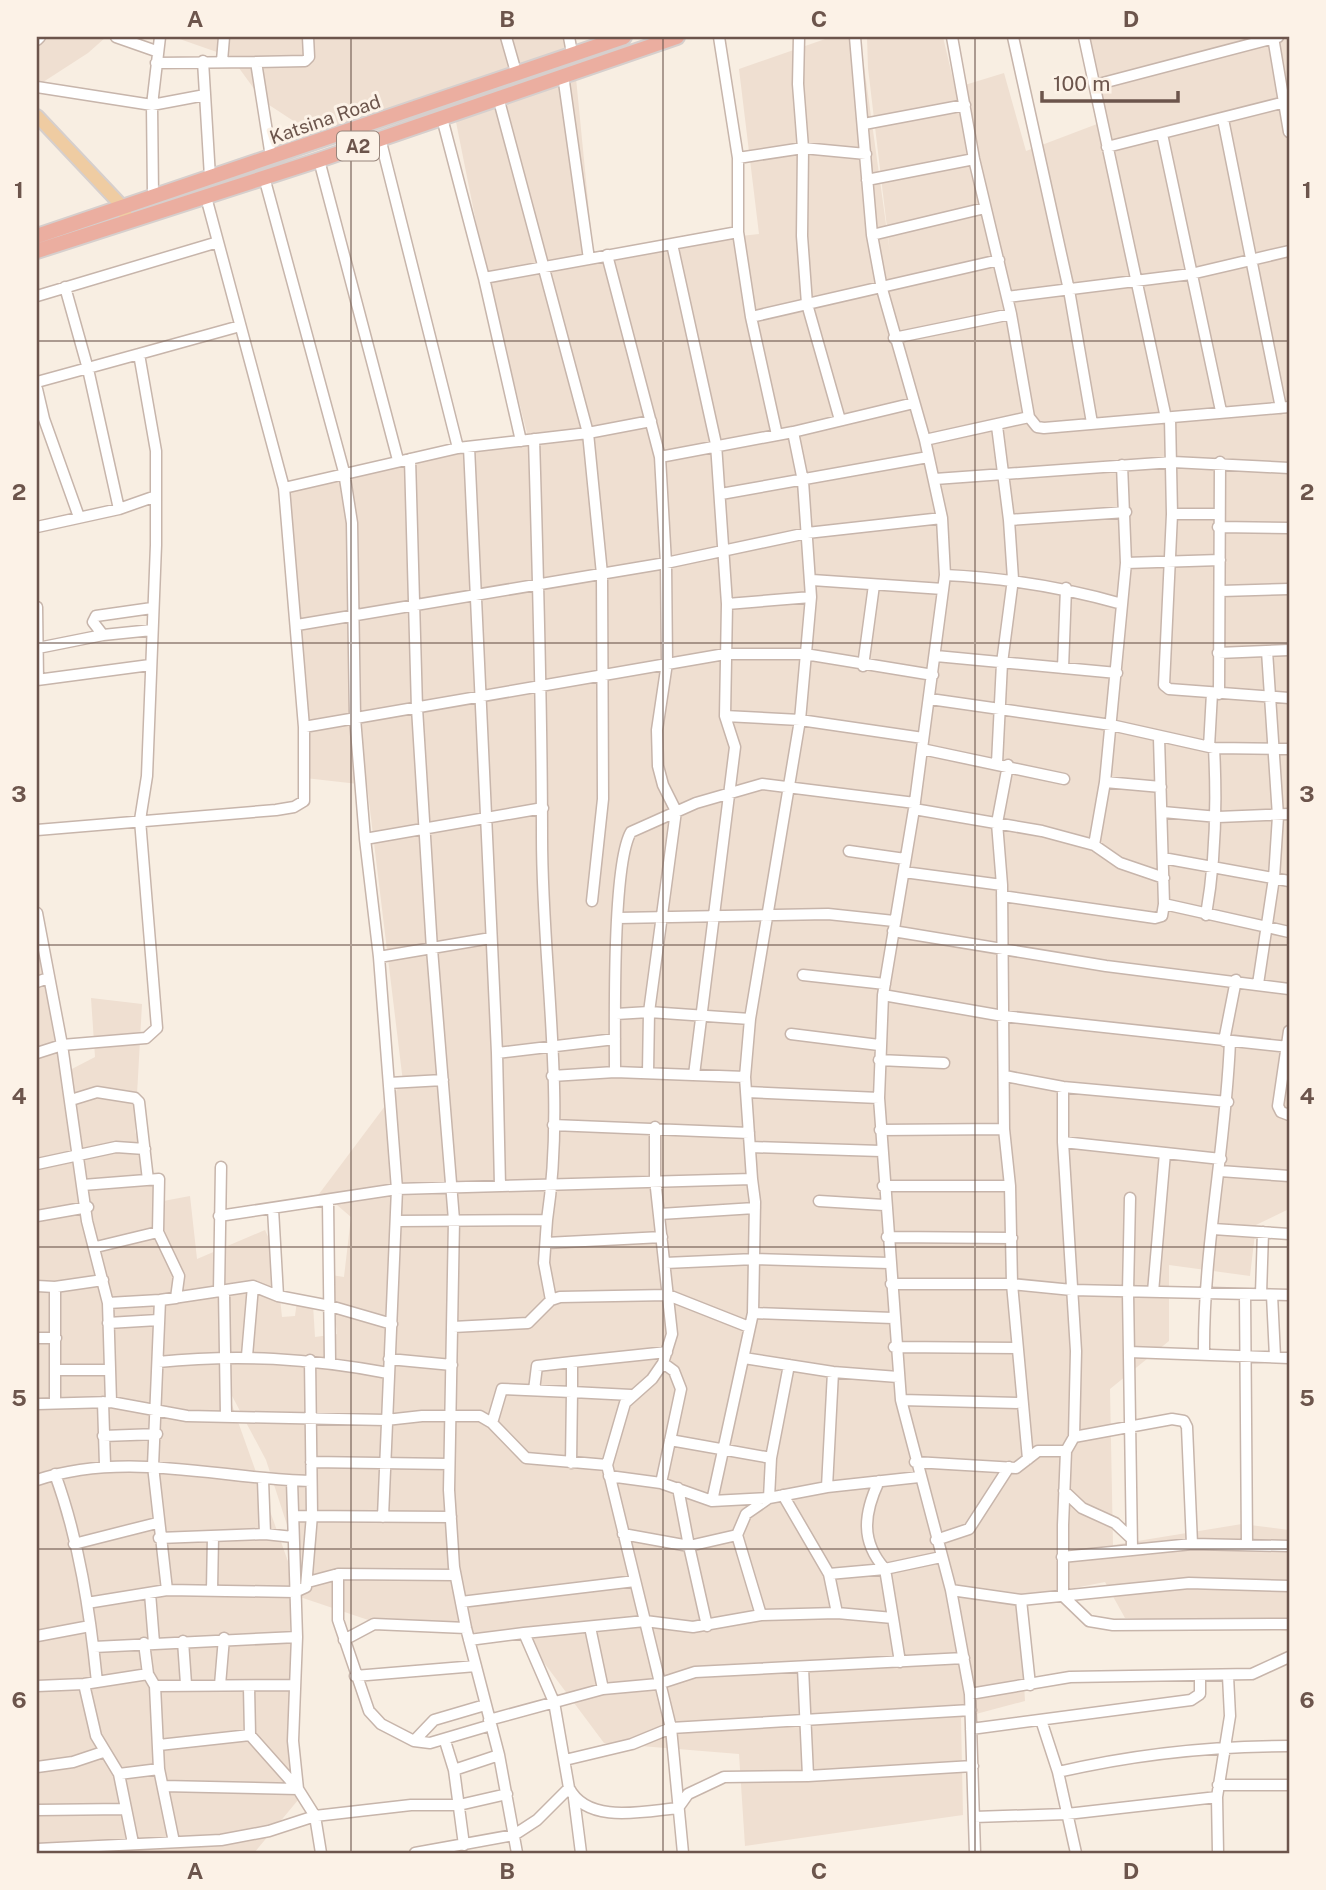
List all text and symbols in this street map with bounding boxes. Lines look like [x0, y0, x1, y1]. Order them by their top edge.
text: A [187, 5, 204, 32]
text: B [499, 5, 515, 32]
text: C [811, 5, 827, 32]
text: D [1123, 5, 1139, 32]
scale bar [1042, 60, 1179, 104]
text: 100 m [1053, 71, 1110, 96]
street label: Katsina Road [267, 90, 383, 148]
road number: A2 [337, 132, 379, 160]
text: 1 [14, 176, 24, 203]
text: 1 [1302, 176, 1312, 203]
text: 2 [12, 478, 26, 505]
text: 2 [1300, 478, 1314, 505]
text: 3 [11, 780, 27, 807]
text: 3 [1299, 780, 1315, 807]
text: 4 [11, 1082, 27, 1109]
text: 4 [1299, 1082, 1315, 1109]
text: 5 [11, 1384, 27, 1411]
text: 5 [1299, 1384, 1315, 1411]
text: 6 [11, 1686, 27, 1713]
text: 6 [1299, 1686, 1315, 1713]
text: A [187, 1857, 204, 1884]
text: B [499, 1857, 515, 1884]
text: C [811, 1857, 827, 1884]
text: D [1123, 1857, 1139, 1884]

